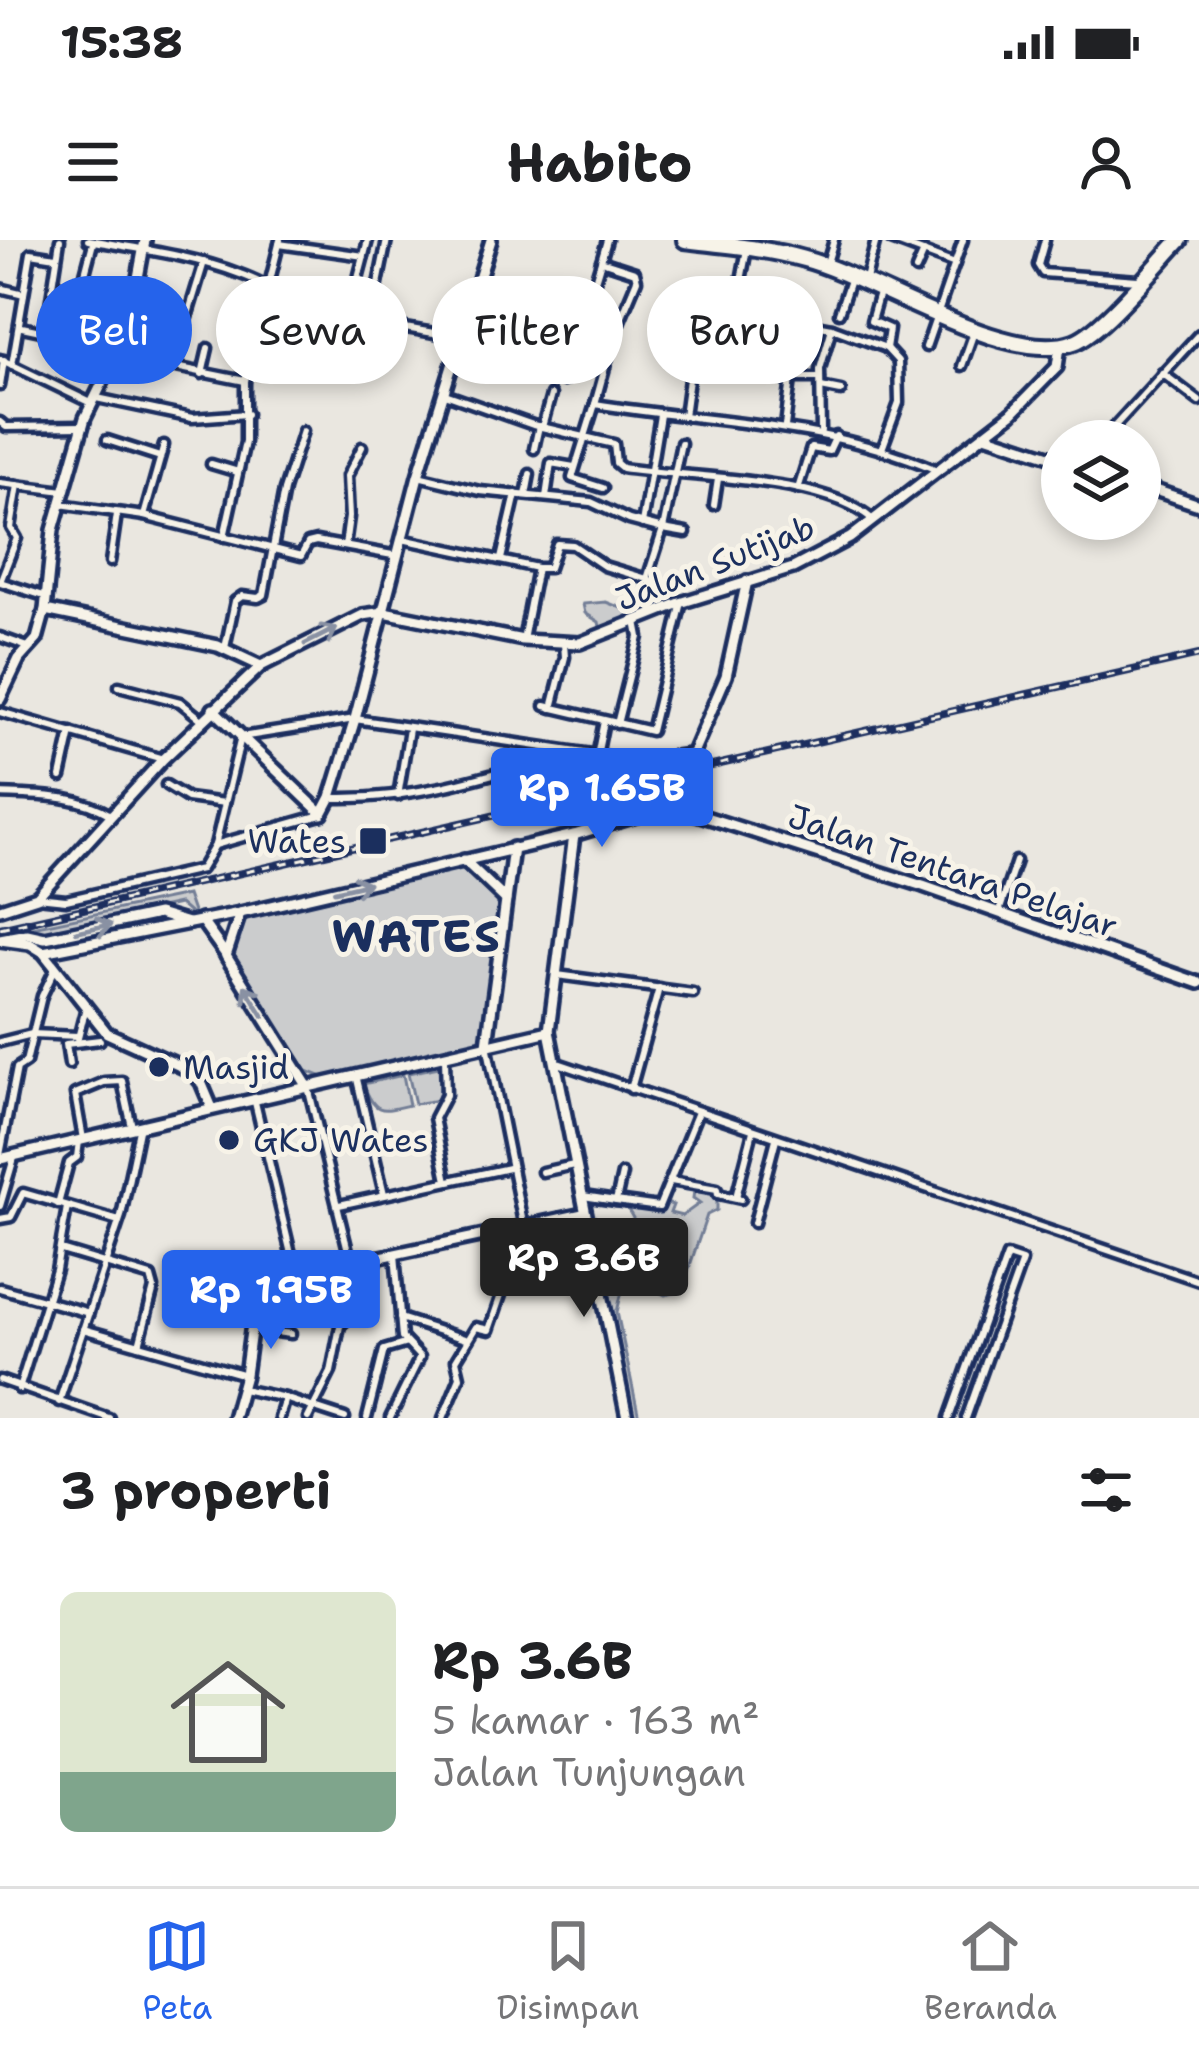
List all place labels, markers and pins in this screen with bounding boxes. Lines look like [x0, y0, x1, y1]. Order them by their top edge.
pin: Rp 1.65B [478, 748, 726, 850]
place label: Wates [248, 819, 346, 864]
marker: Wates [357, 825, 389, 857]
place label: Masjid [183, 1045, 289, 1090]
marker: Masjid [146, 1054, 172, 1080]
place label: GKJ Wates [253, 1118, 429, 1163]
marker: GKJ Wates [216, 1127, 242, 1153]
pin: Rp 3.6B [473, 1218, 695, 1320]
pin: Rp 1.95B [147, 1250, 395, 1352]

